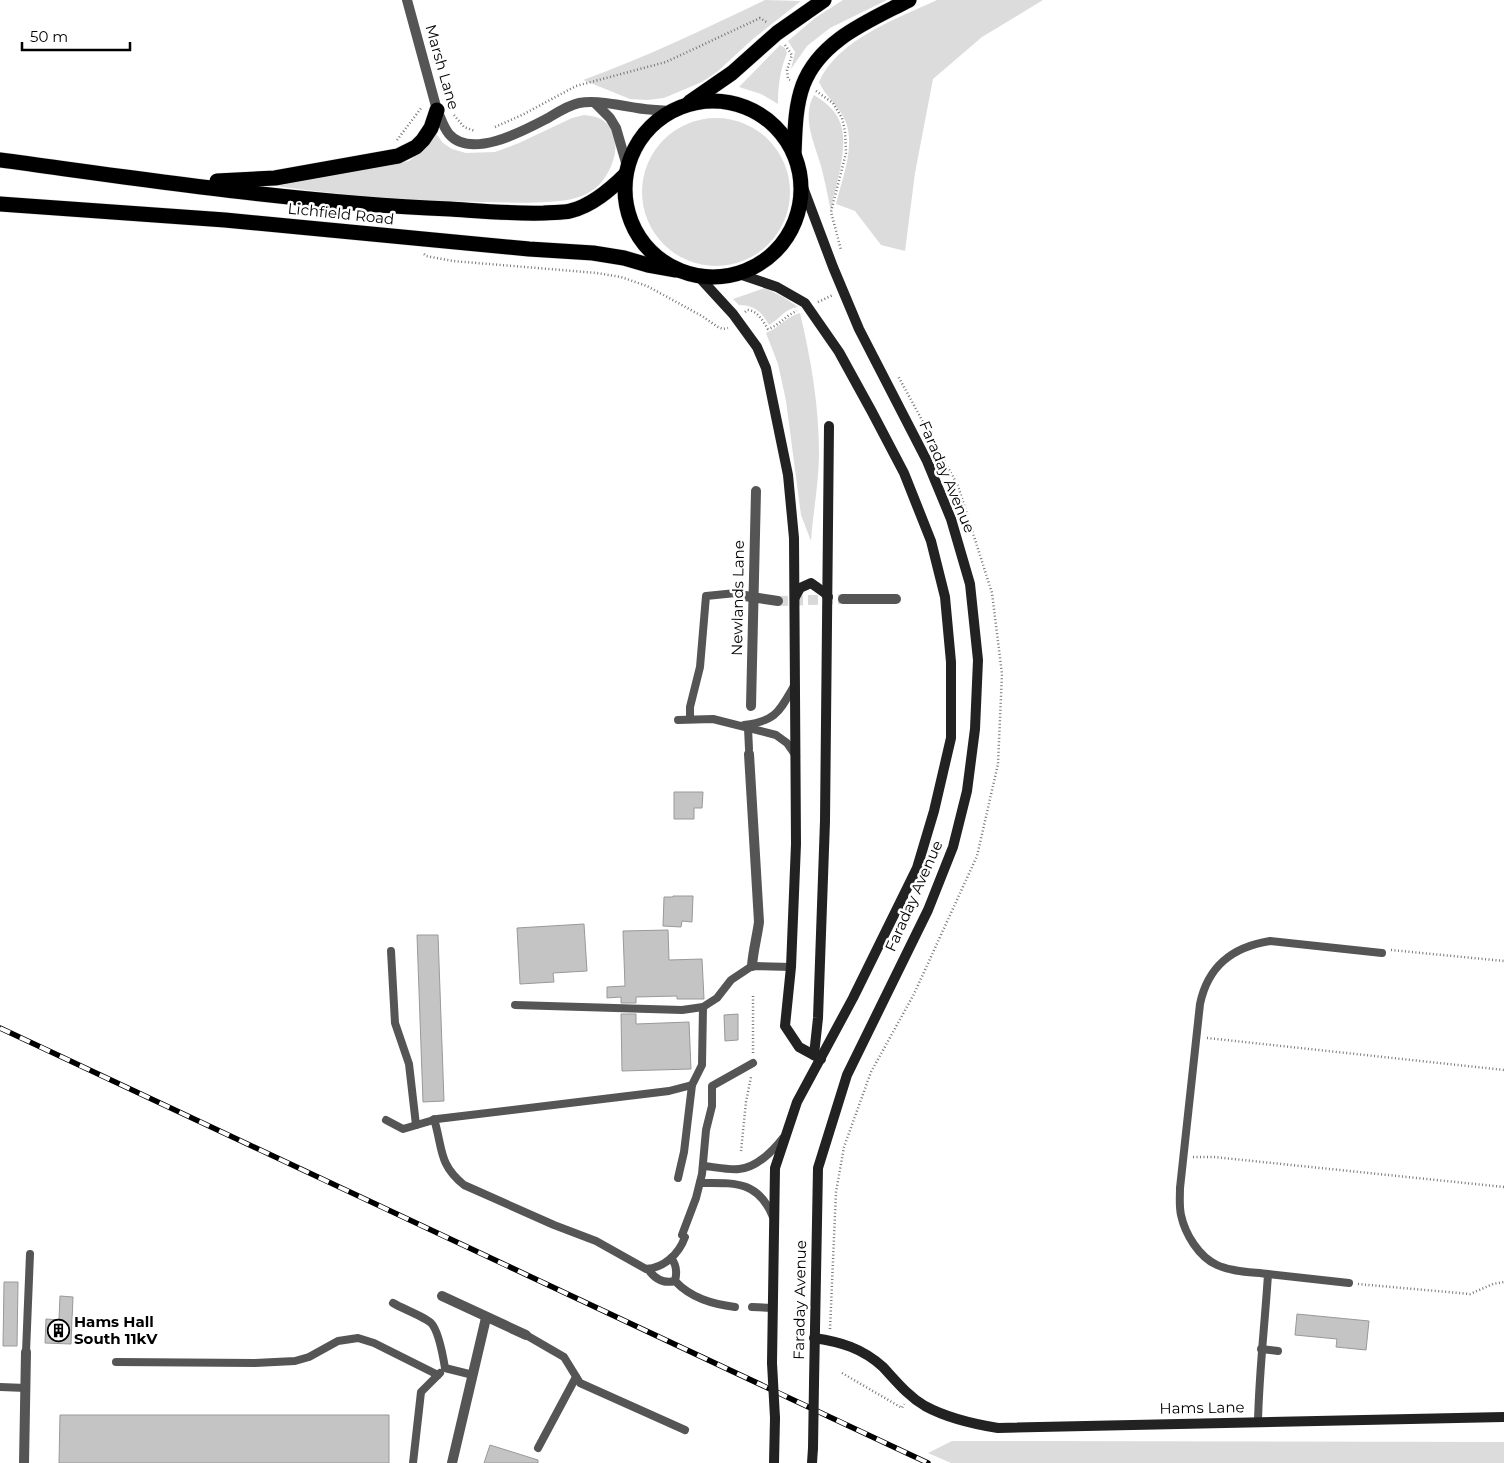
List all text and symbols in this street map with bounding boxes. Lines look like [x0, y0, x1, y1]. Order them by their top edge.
scale bar [22, 20, 130, 52]
street label: Marsh Lane [421, 22, 464, 112]
text: 50 m [30, 27, 68, 46]
street label: Lichfield Road [287, 198, 395, 229]
street label: Faraday Avenue [915, 418, 980, 536]
street label: Newlands Lane [727, 540, 748, 656]
street label: Faraday Avenue [881, 837, 947, 954]
street label: Faraday Avenue [789, 1240, 810, 1360]
place label: Hams Hall South 11kV [74, 1312, 158, 1348]
building icon: Hams Hall South 11kV [46, 1319, 70, 1343]
street label: Hams Lane [1159, 1397, 1245, 1418]

